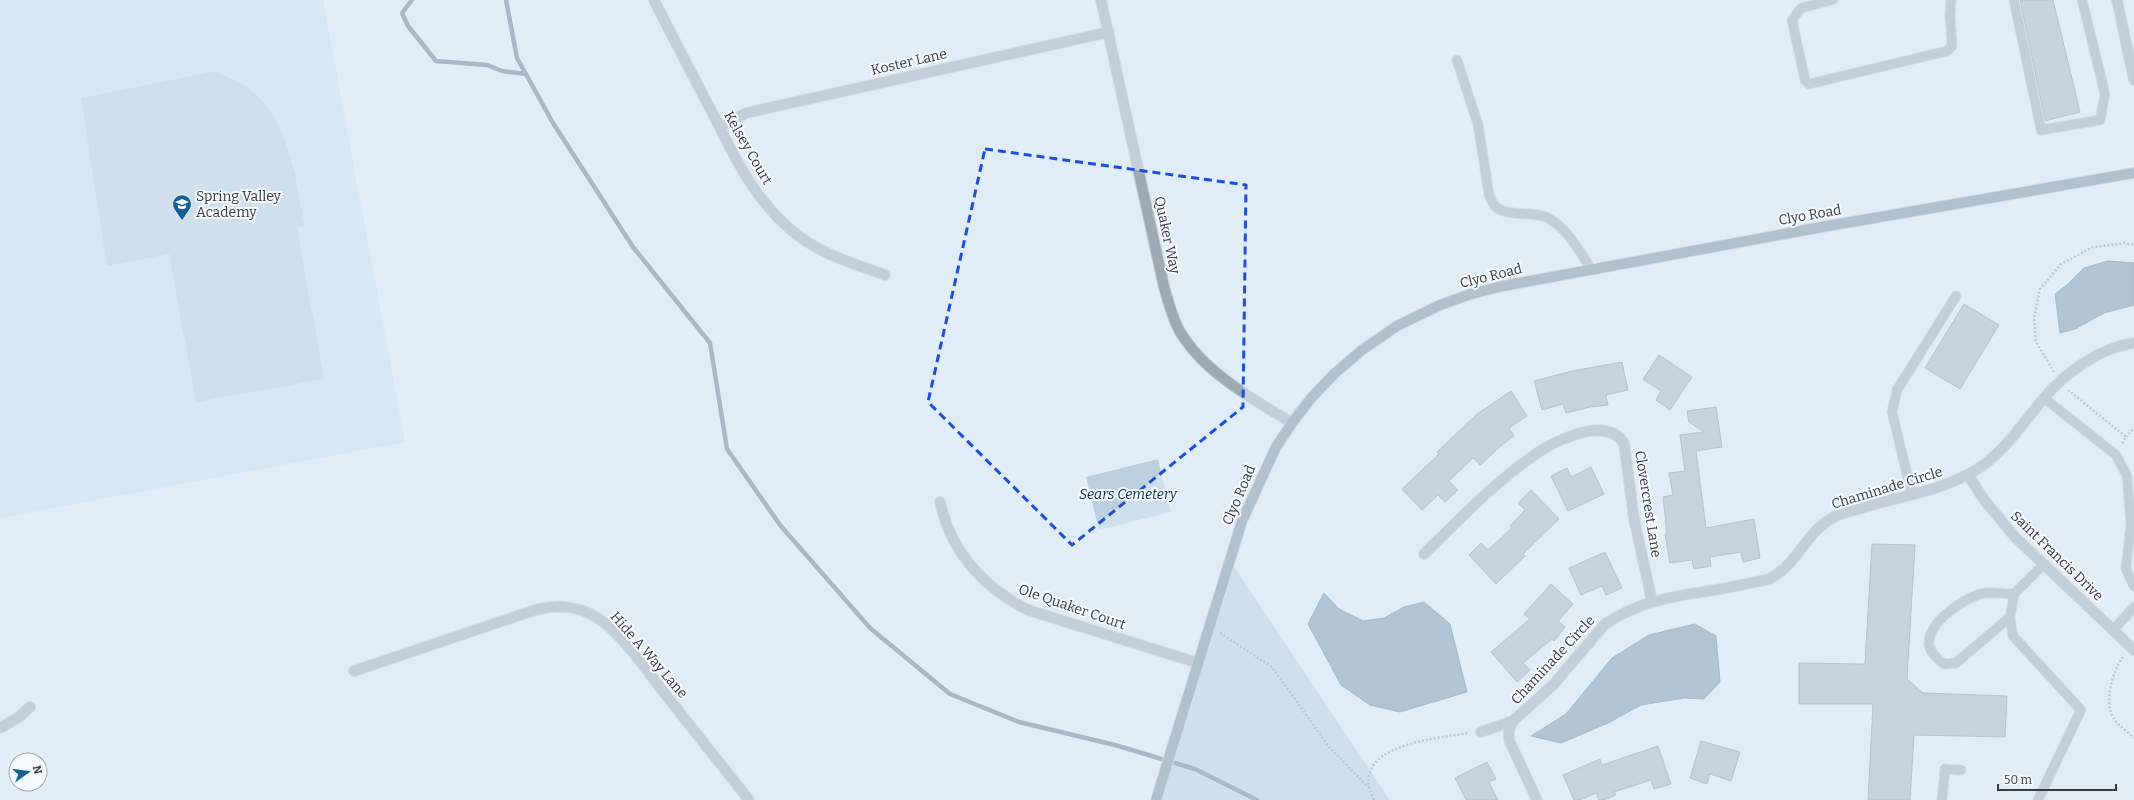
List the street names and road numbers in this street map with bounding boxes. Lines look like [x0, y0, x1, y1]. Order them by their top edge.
street label: Koster Lane [869, 45, 949, 79]
street label: Kelsey Court [720, 108, 776, 188]
street label: Quaker Way [1151, 195, 1184, 276]
street label: Clyo Road [1777, 201, 1843, 229]
street label: Clyo Road [1458, 260, 1524, 292]
street label: Clovercrest Lane [1631, 449, 1665, 559]
street label: Clyo Road [1219, 463, 1259, 527]
street label: Chaminade Circle [1829, 463, 1945, 513]
street label: Saint Francis Drive [2007, 508, 2107, 604]
street label: Ole Quaker Court [1016, 581, 1128, 633]
street label: Hide A Way Lane [607, 608, 691, 702]
street label: Chaminade Circle [1508, 612, 1598, 708]

